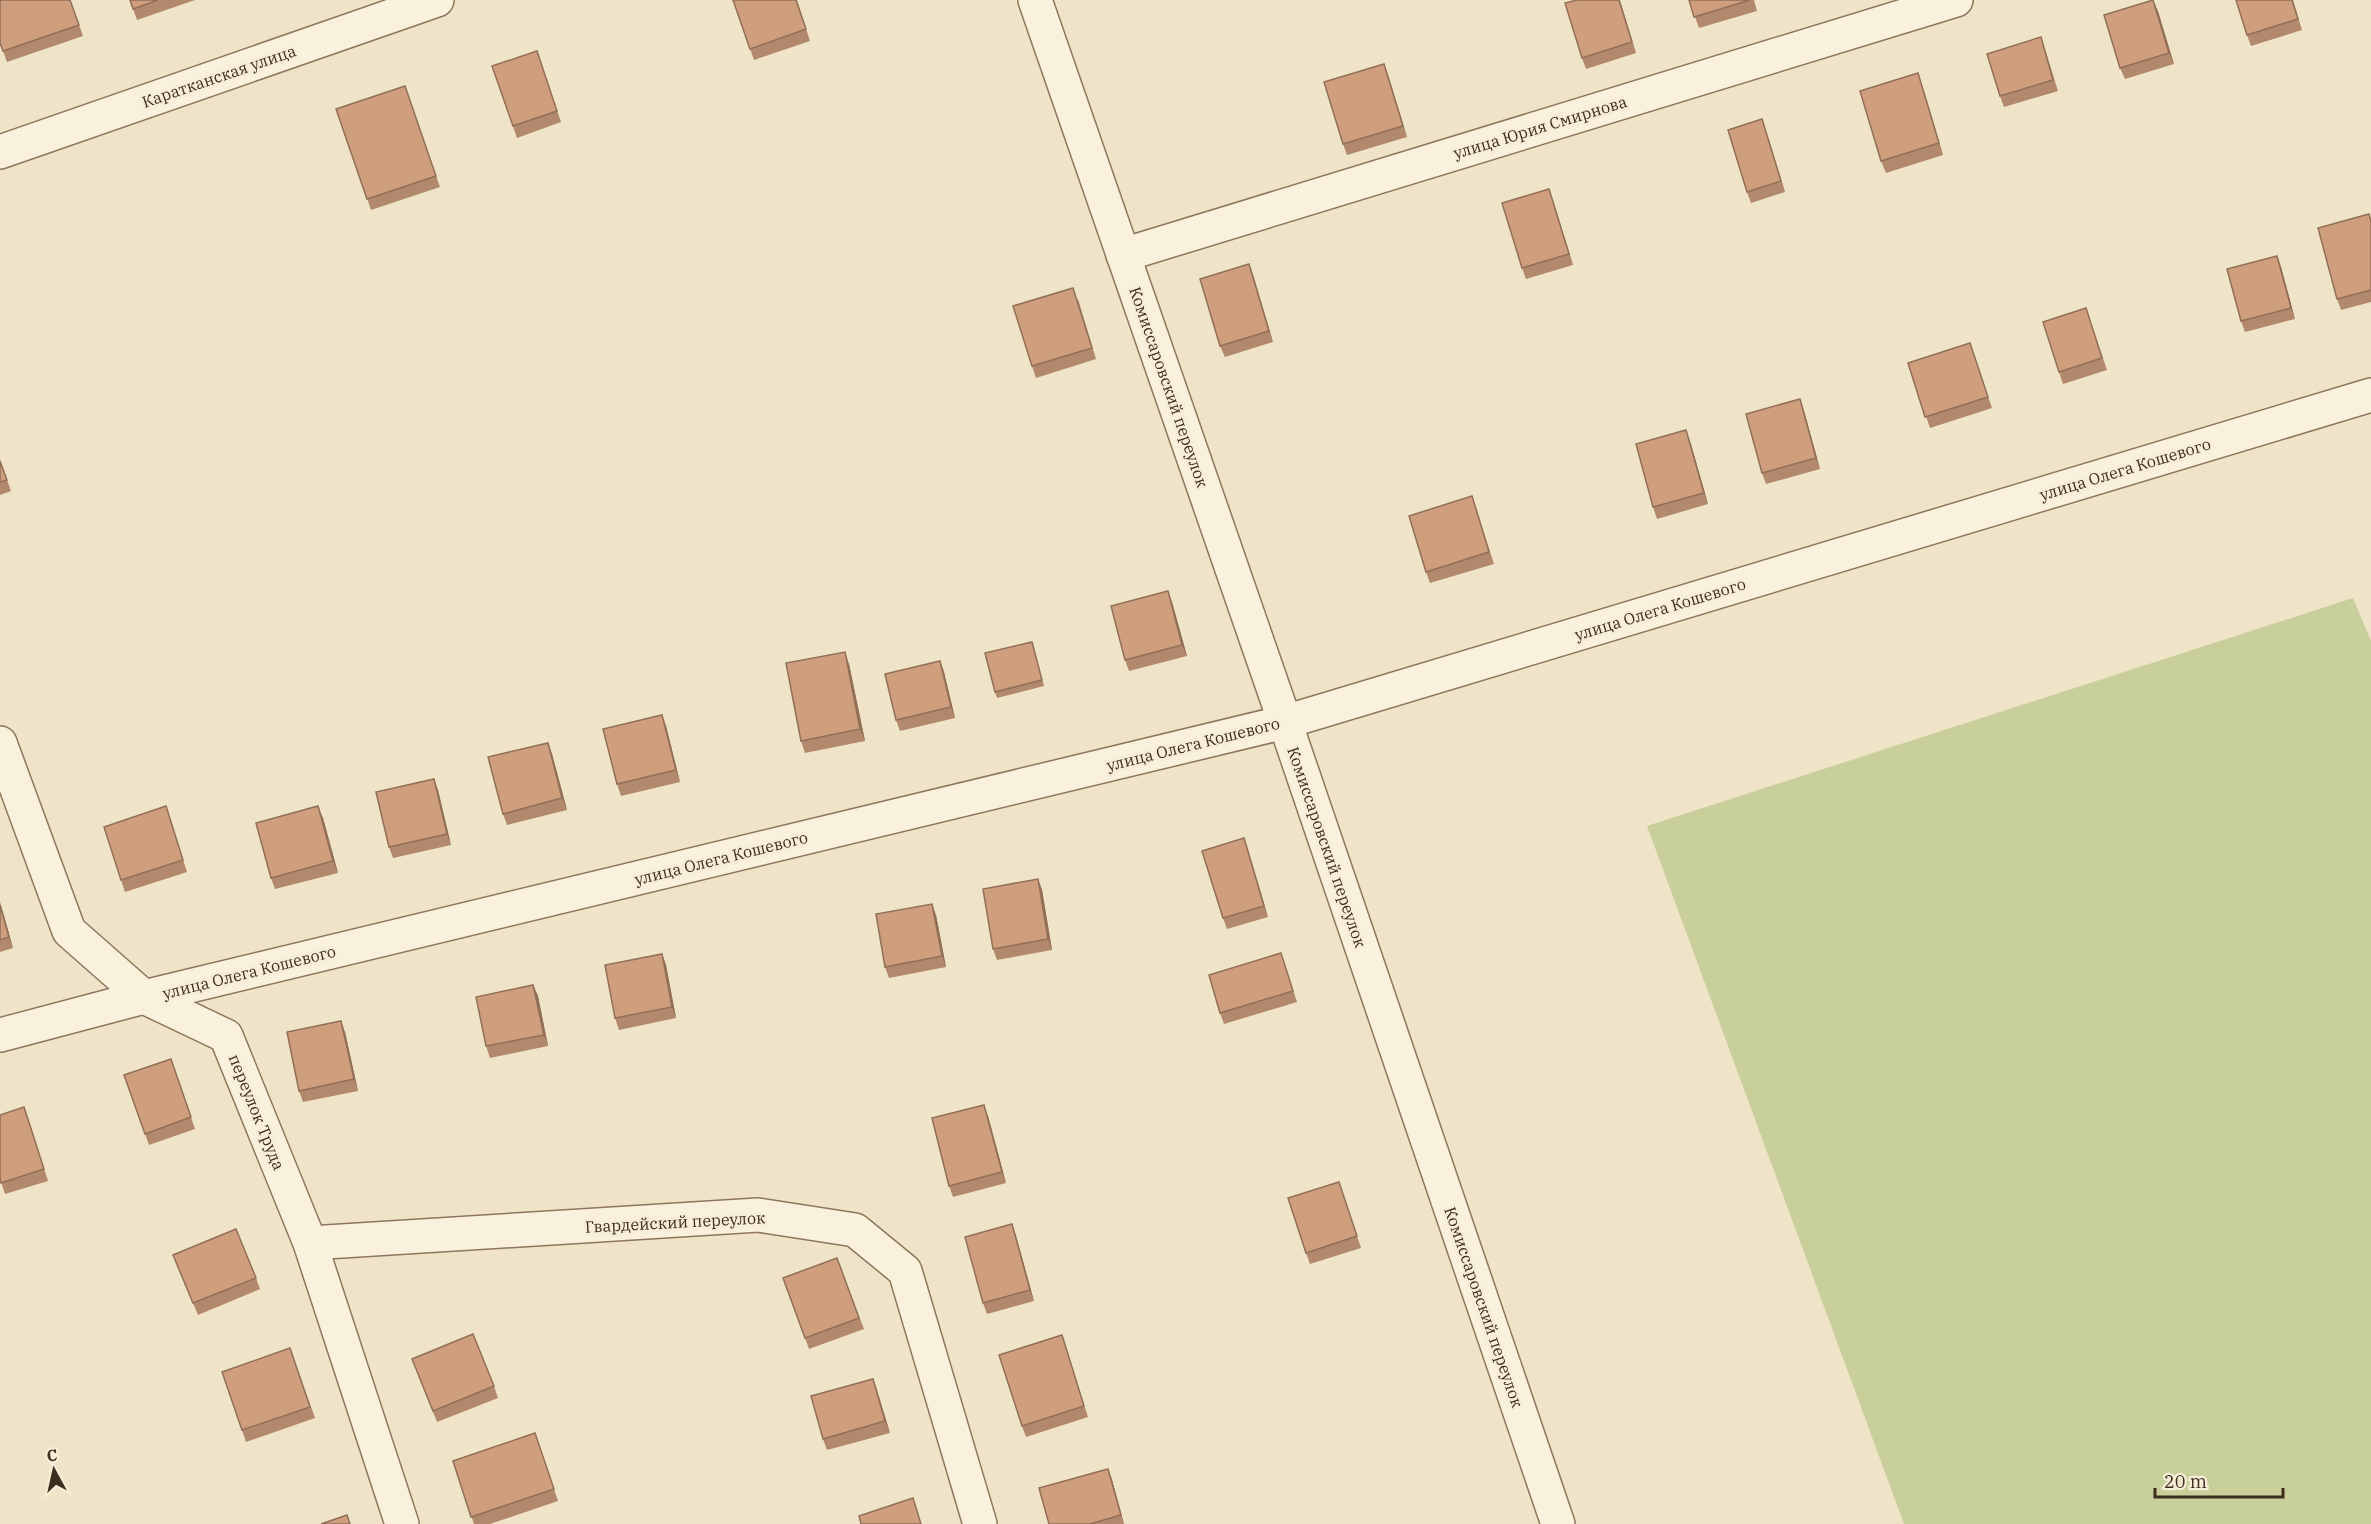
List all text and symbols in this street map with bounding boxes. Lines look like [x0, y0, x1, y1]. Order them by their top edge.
street label: Каратканская улица [139, 40, 299, 112]
street label: улица Юрия Смирнова [1451, 91, 1629, 163]
street label: Комиссаровский переулок [1125, 284, 1213, 491]
street label: улица Олега Кошевого [2037, 433, 2213, 505]
street label: улица Олега Кошевого [1572, 573, 1748, 645]
street label: улица Олега Кошевого [1104, 713, 1282, 775]
street label: Комиссаровский переулок [1283, 744, 1371, 951]
street label: улица Олега Кошевого [632, 827, 810, 889]
street label: улица Олега Кошевого [160, 941, 338, 1003]
street label: переулок Труда [225, 1051, 289, 1173]
street label: Комиссаровский переулок [1440, 1204, 1528, 1411]
street label: Гвардейский переулок [584, 1207, 766, 1237]
north arrow [24, 1440, 84, 1500]
text: С [45, 1445, 59, 1466]
scale bar [2155, 1461, 2282, 1499]
text: 20 m [2164, 1470, 2207, 1493]

